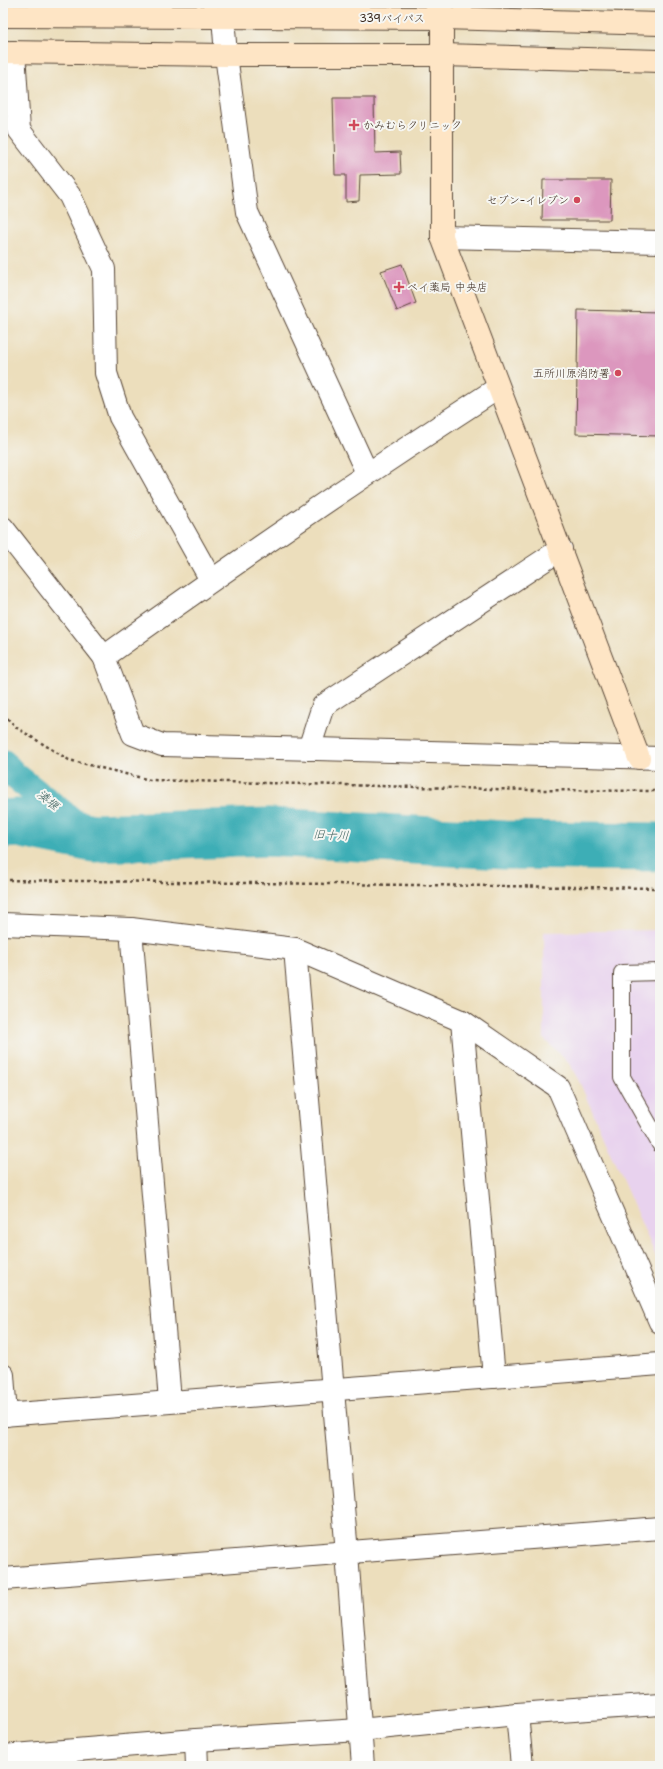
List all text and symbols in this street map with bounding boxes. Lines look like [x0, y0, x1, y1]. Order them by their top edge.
street label: 339バイパス [359, 11, 425, 26]
place label: かみむらクリニック [363, 118, 462, 133]
marker: かみむらクリニック [348, 119, 360, 131]
place label: セブン-イレブン [487, 193, 569, 208]
marker: セブン-イレブン [572, 195, 582, 205]
place label: ベイ薬局 中央店 [407, 280, 488, 295]
marker: ベイ薬局 中央店 [394, 282, 404, 292]
place label: 五所川原消防署 [533, 366, 610, 381]
marker: 五所川原消防署 [613, 368, 623, 378]
water label: 湊堰 [34, 786, 64, 815]
water label: 旧十川 [313, 826, 349, 844]

